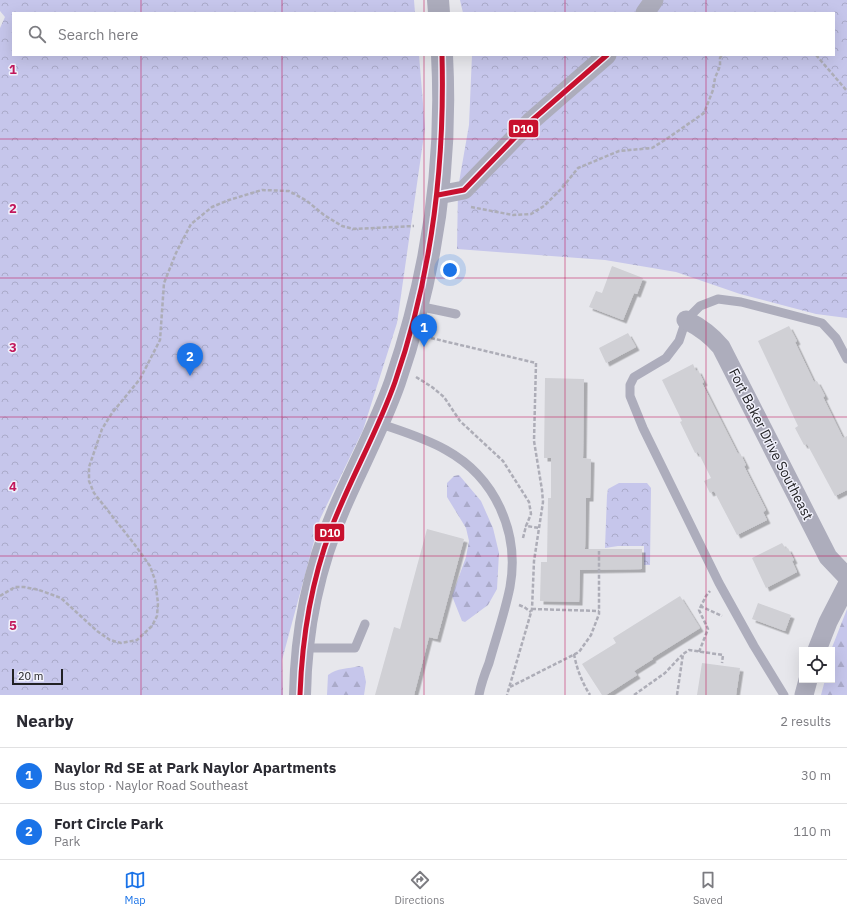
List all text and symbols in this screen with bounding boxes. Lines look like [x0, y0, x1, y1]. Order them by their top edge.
search box [12, 12, 835, 56]
icon: search [26, 23, 48, 45]
text: Search here [58, 25, 138, 44]
text: 1 [9, 61, 17, 78]
line badge: D10 [508, 119, 539, 138]
text: D10 [513, 122, 534, 136]
text: 2 [9, 200, 17, 217]
your location [440, 260, 460, 280]
pin: 1 [411, 314, 437, 347]
text: 3 [9, 339, 17, 356]
pin: 2 [177, 343, 203, 376]
street label: Fort Baker Drive Southeast [725, 365, 817, 523]
text: 4 [9, 478, 17, 495]
line badge: D10 [314, 523, 345, 542]
text: D10 [320, 526, 341, 540]
text: 5 [9, 617, 17, 634]
map controls [799, 647, 835, 683]
button: locate [799, 647, 835, 683]
scale bar [12, 667, 63, 686]
text: 20 m [18, 669, 43, 683]
text: Nearby [16, 710, 74, 732]
text: 2 results [780, 713, 831, 730]
text: Naylor Rd SE at Park Naylor Apartments [54, 758, 336, 777]
text: 1 [25, 767, 33, 784]
text: 30 m [801, 767, 831, 784]
text: Bus stop · Naylor Road Southeast [54, 777, 248, 794]
text: Fort Circle Park [54, 814, 163, 833]
text: 2 [25, 823, 33, 840]
text: 110 m [793, 823, 831, 840]
text: Park [54, 833, 80, 850]
tab: Map [124, 869, 146, 907]
tab: Directions [394, 869, 445, 907]
tab: Saved [693, 869, 723, 907]

